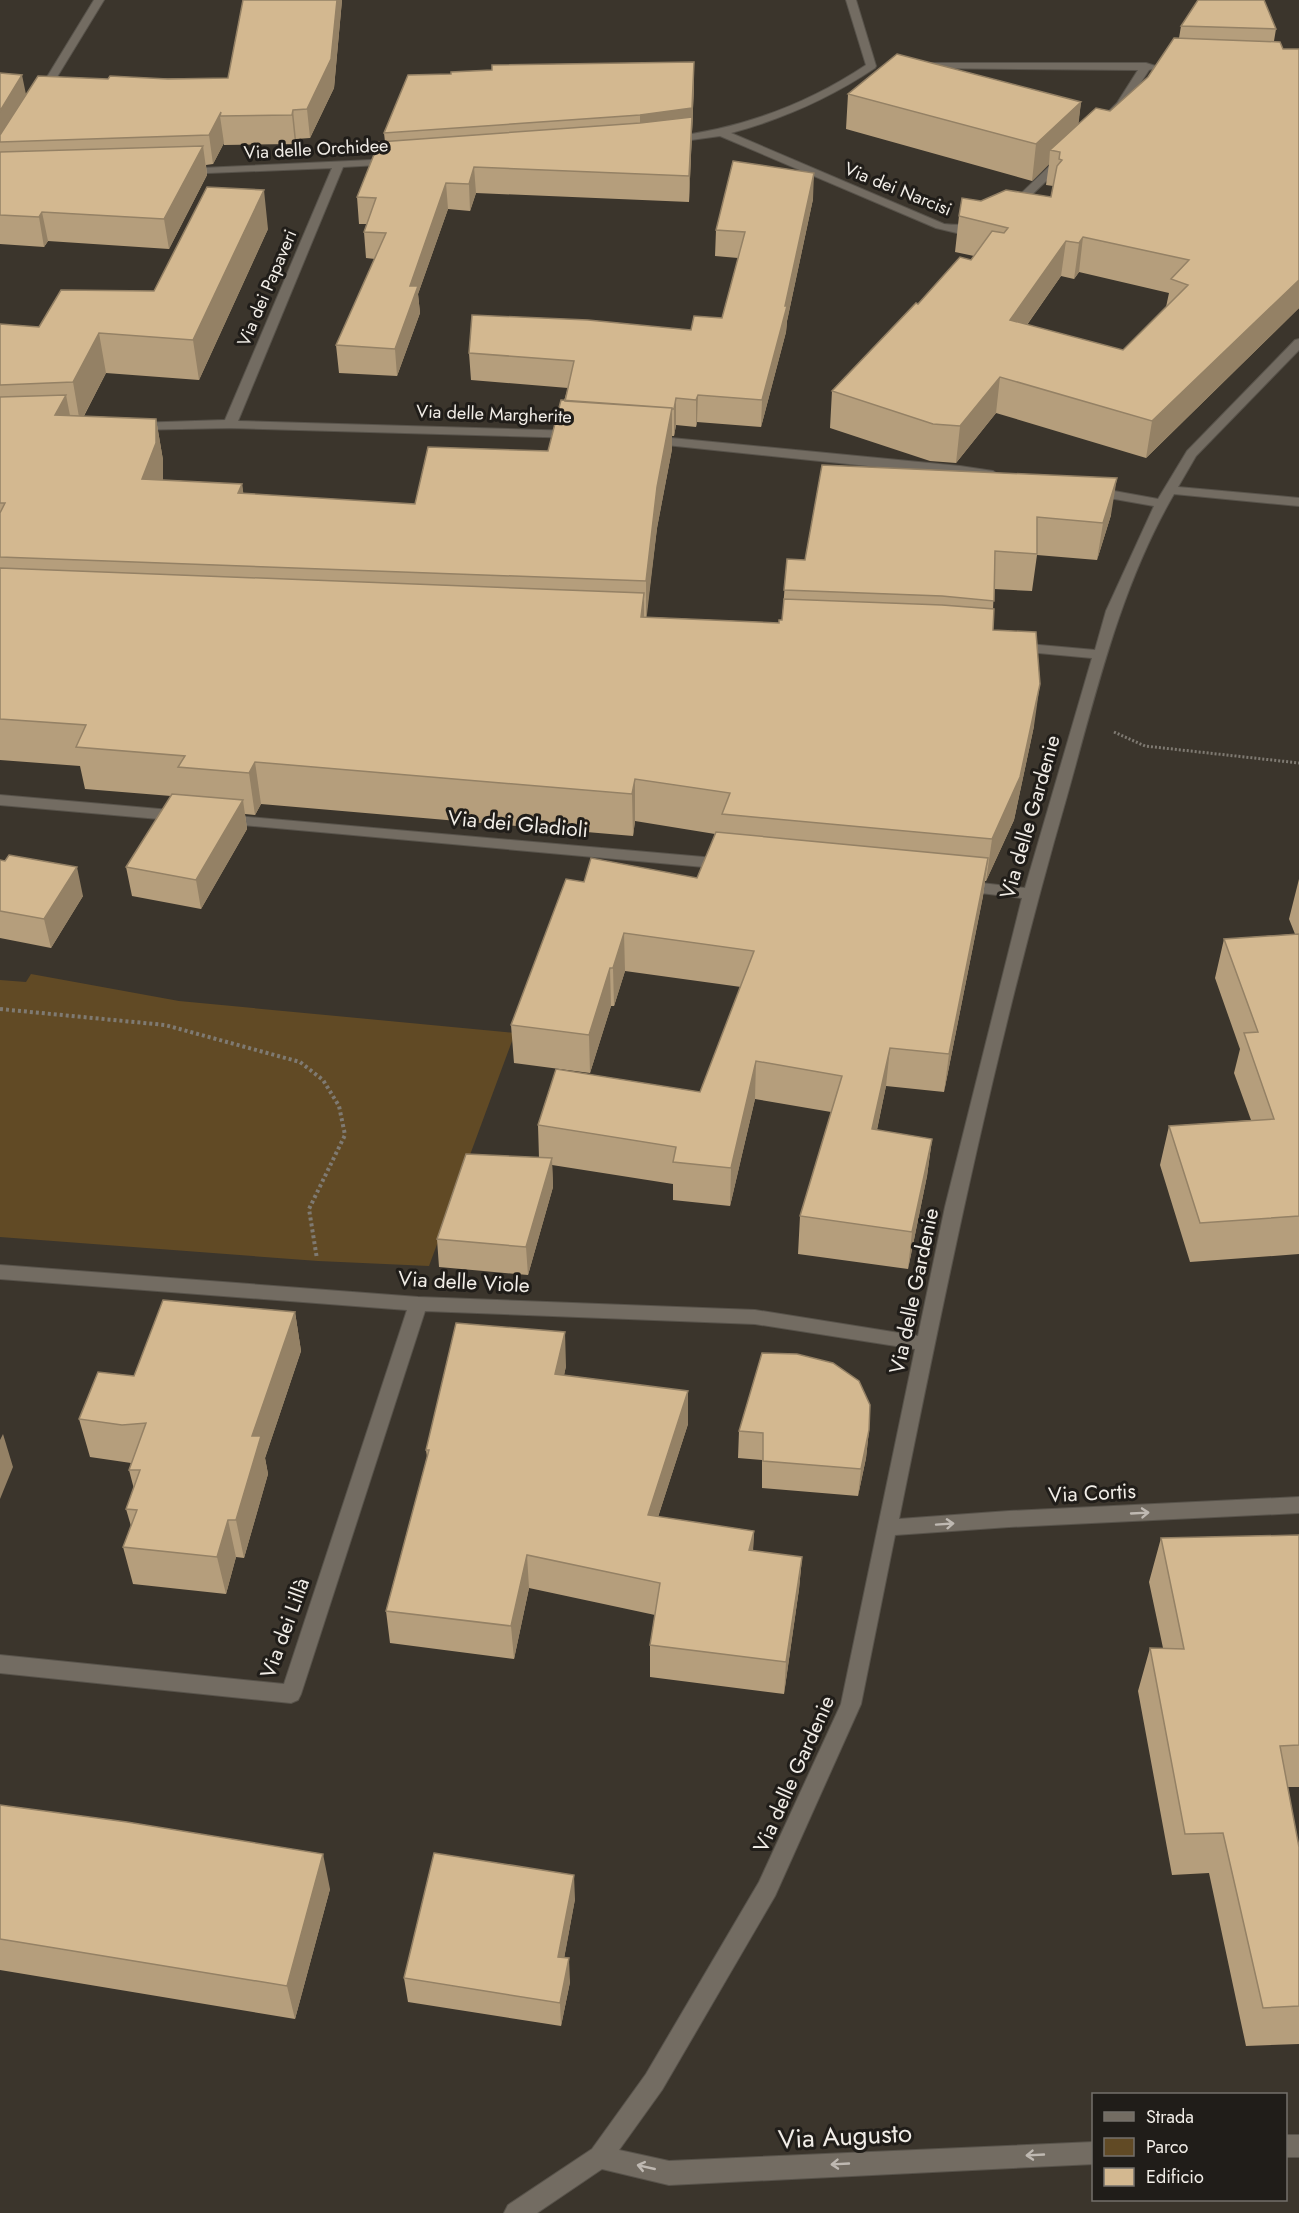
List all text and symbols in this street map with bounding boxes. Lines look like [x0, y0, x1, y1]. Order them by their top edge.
street label: Via delle Orchidee [243, 132, 389, 166]
street label: Via dei Narcisi [840, 156, 956, 222]
street label: Via dei Papaveri [231, 225, 303, 351]
street label: Via delle Margherite [416, 398, 572, 430]
street label: Via delle Gardenie [992, 731, 1068, 902]
street label: Via dei Gladioli [447, 803, 589, 845]
street label: Via delle Gardenie [882, 1205, 946, 1377]
street label: Via delle Viole [397, 1264, 531, 1300]
street label: Via Cortis [1047, 1476, 1137, 1510]
one-way arrow [1129, 1507, 1149, 1518]
one-way arrow [934, 1518, 954, 1529]
street label: Via dei Lillà [253, 1574, 317, 1682]
street label: Via delle Gardenie [746, 1691, 842, 1857]
legend [1092, 2093, 1287, 2201]
text: Strada [1146, 2104, 1194, 2130]
street label: Via Augusto [777, 2114, 913, 2158]
text: Parco [1146, 2134, 1188, 2160]
one-way arrow [1026, 2150, 1046, 2161]
one-way arrow [831, 2159, 851, 2170]
one-way arrow [637, 2161, 656, 2173]
text: Edificio [1146, 2164, 1204, 2190]

